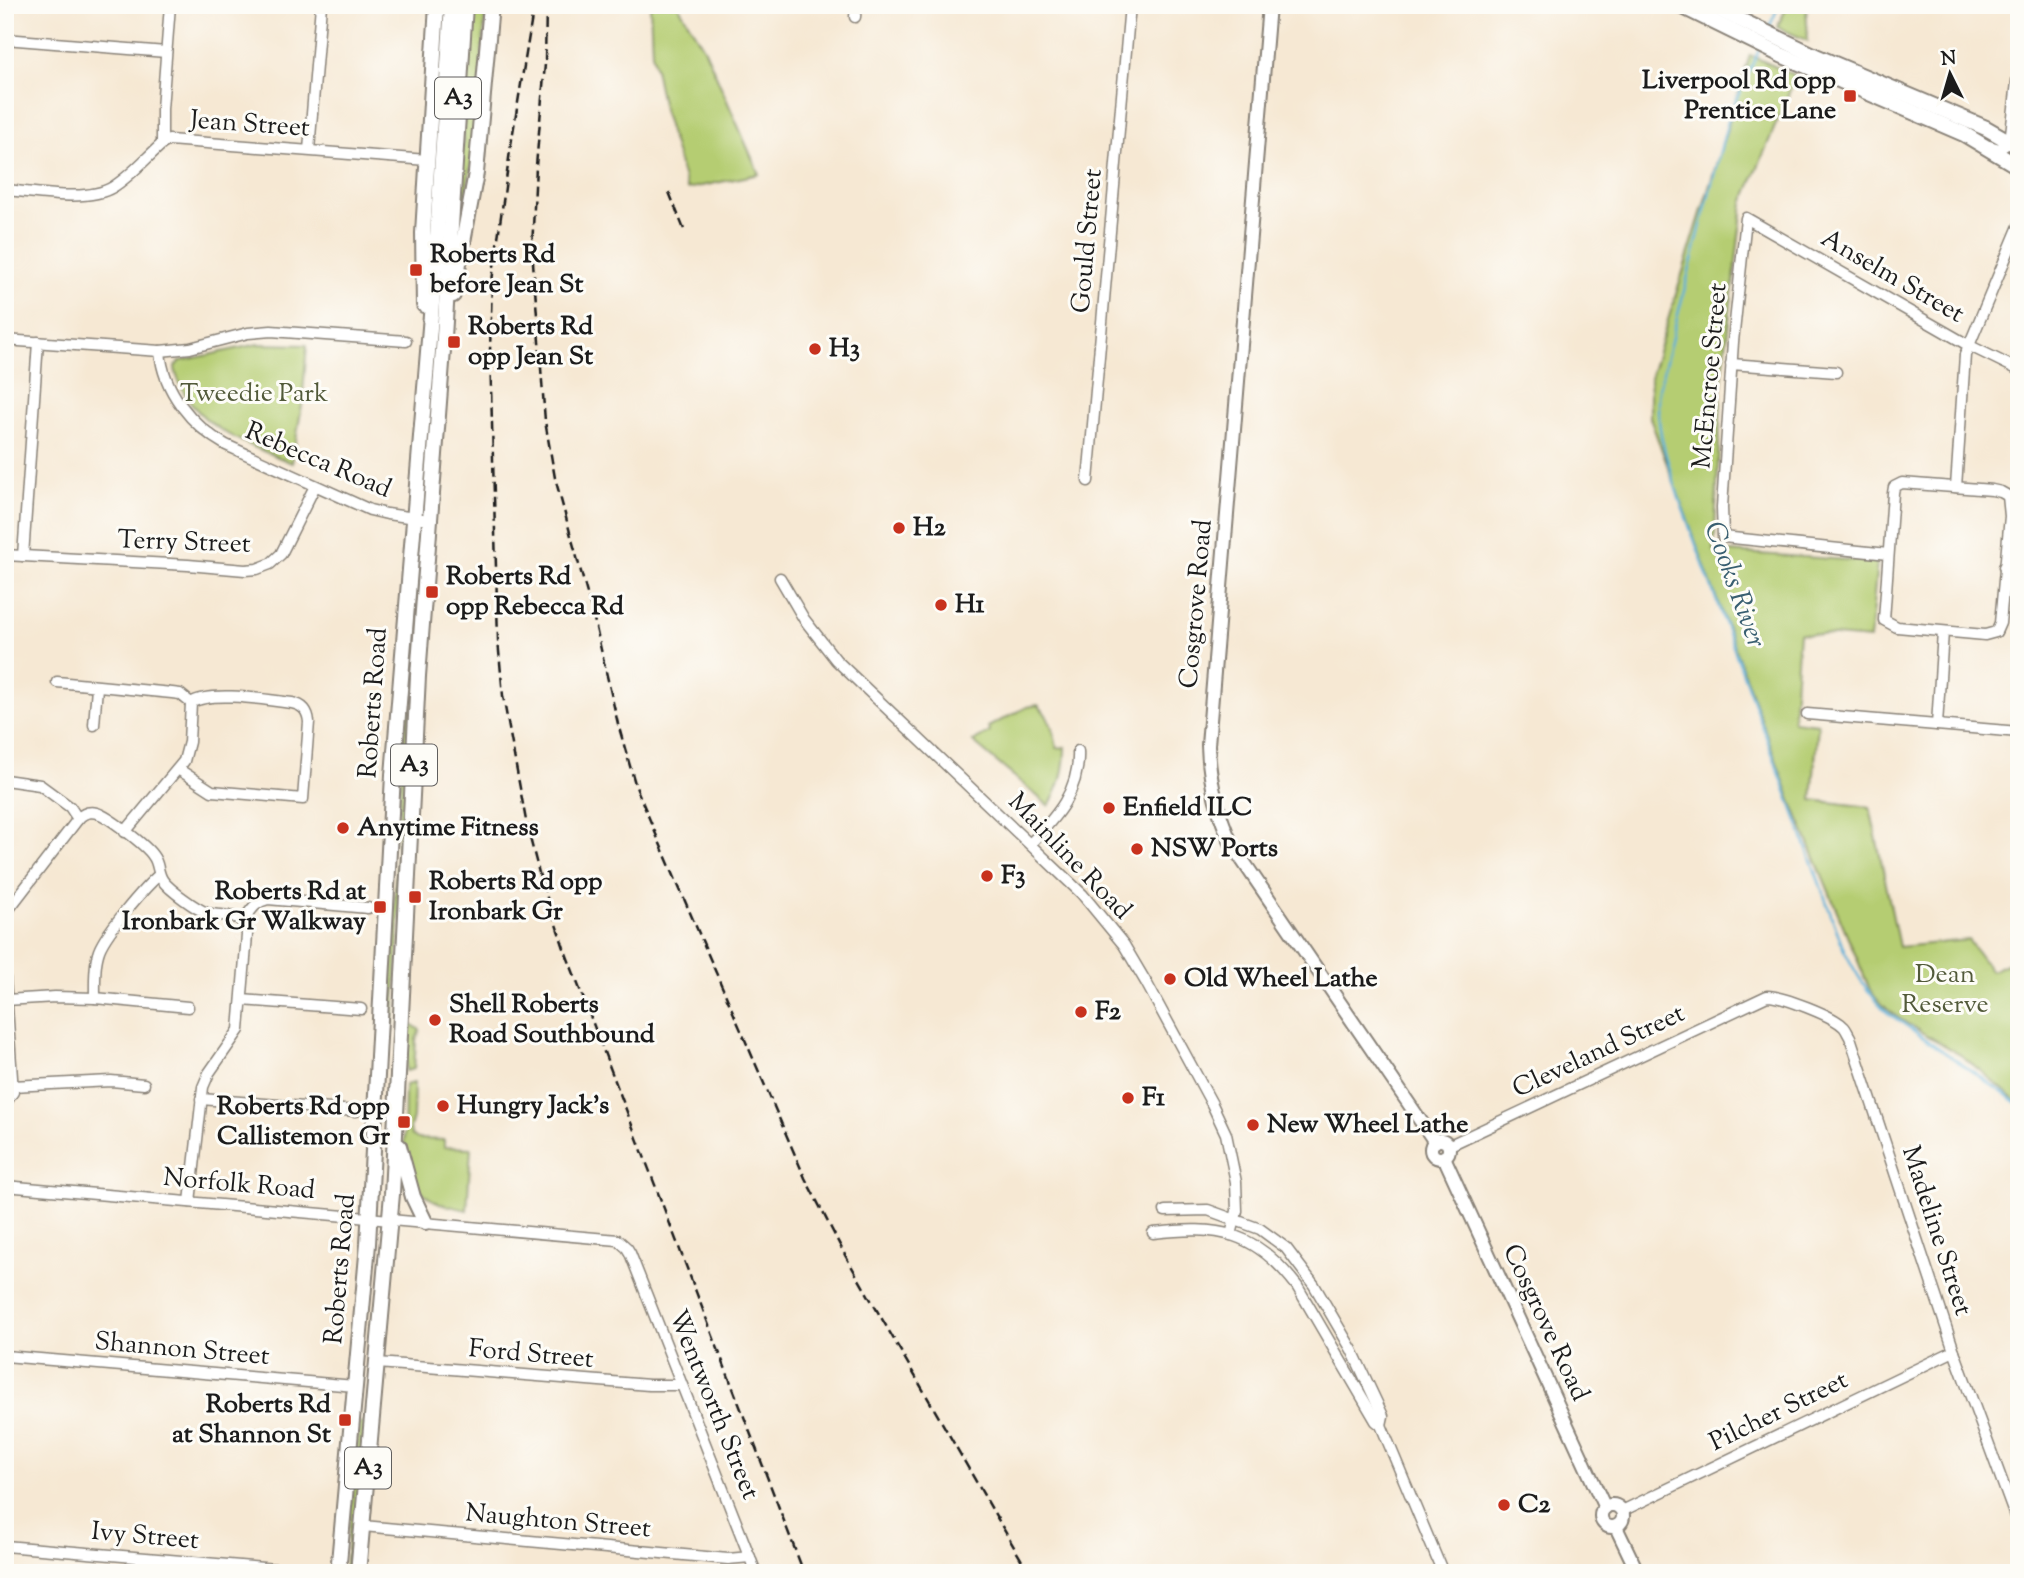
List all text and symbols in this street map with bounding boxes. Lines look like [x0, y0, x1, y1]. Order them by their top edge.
north arrow [1916, 38, 1986, 108]
text: N [1940, 45, 1957, 74]
place label: Liverpool Rd opp Prentice Lane [1642, 63, 1836, 130]
road number: A3 [435, 78, 481, 118]
marker: Liverpool Rd opp Prentice Lane [1842, 88, 1858, 104]
street label: Jean Street [187, 102, 311, 148]
street label: Gould Street [1063, 167, 1113, 315]
street label: Anselm Street [1813, 221, 1971, 333]
place label: Roberts Rd before Jean St [429, 237, 583, 304]
marker: Roberts Rd before Jean St [408, 262, 424, 278]
street label: McEncroe Street [1684, 281, 1738, 471]
place label: Roberts Rd opp Jean St [468, 309, 594, 376]
place label: H3 [829, 331, 860, 368]
marker: Roberts Rd opp Jean St [446, 334, 462, 350]
marker: H3 [807, 341, 823, 357]
park label: Tweedie Park [180, 376, 328, 413]
street label: Rebecca Road [239, 414, 397, 509]
place label: H2 [913, 510, 947, 547]
water label: Cooks River [1693, 516, 1775, 654]
street label: Cosgrove Road [1171, 518, 1223, 690]
marker: H2 [891, 520, 907, 536]
street label: Terry Street [117, 522, 251, 564]
place label: Roberts Rd opp Rebecca Rd [446, 559, 624, 626]
marker: Roberts Rd opp Rebecca Rd [424, 584, 440, 600]
place label: H1 [955, 587, 985, 624]
marker: H1 [933, 597, 949, 613]
street label: Roberts Road [350, 626, 398, 780]
road number: A3 [391, 744, 437, 786]
street label: Mainline Road [999, 785, 1140, 929]
place label: Enfield ILC [1123, 790, 1253, 827]
marker: Enfield ILC [1101, 800, 1117, 816]
place label: Anytime Fitness [357, 810, 539, 847]
marker: Anytime Fitness [335, 820, 351, 836]
place label: NSW Ports [1151, 831, 1278, 868]
marker: NSW Ports [1129, 841, 1145, 857]
place label: F3 [1001, 858, 1026, 895]
place label: Roberts Rd opp Ironbark Gr [429, 864, 602, 931]
marker: F3 [979, 868, 995, 884]
place label: Roberts Rd at Ironbark Gr Walkway [122, 874, 366, 941]
marker: Roberts Rd opp Ironbark Gr [407, 889, 423, 905]
marker: Roberts Rd at Ironbark Gr Walkway [372, 899, 388, 915]
park label: Dean Reserve [1901, 957, 1989, 1024]
place label: Old Wheel Lathe [1184, 961, 1378, 998]
marker: Old Wheel Lathe [1162, 971, 1178, 987]
place label: Shell Roberts Road Southbound [449, 987, 655, 1054]
place label: F2 [1095, 994, 1122, 1031]
street label: Cleveland Street [1507, 996, 1691, 1108]
marker: F2 [1073, 1004, 1089, 1020]
marker: Shell Roberts Road Southbound [427, 1012, 443, 1028]
place label: F1 [1142, 1080, 1165, 1117]
place label: Hungry Jack's [457, 1088, 609, 1125]
place label: Roberts Rd opp Callistemon Gr [217, 1089, 390, 1156]
marker: F1 [1120, 1090, 1136, 1106]
marker: Hungry Jack's [435, 1098, 451, 1114]
place label: New Wheel Lathe [1267, 1107, 1468, 1144]
marker: Roberts Rd opp Callistemon Gr [396, 1114, 412, 1130]
marker: New Wheel Lathe [1245, 1117, 1261, 1133]
street label: Madeline Street [1891, 1141, 1981, 1321]
street label: Norfolk Road [161, 1160, 317, 1210]
street label: Roberts Road [316, 1192, 366, 1346]
street label: Cosgrove Road [1492, 1238, 1598, 1408]
street label: Wentworth Street [658, 1304, 768, 1506]
street label: Shannon Street [93, 1324, 271, 1376]
street label: Ford Street [467, 1331, 595, 1379]
street label: Pilcher Street [1704, 1362, 1855, 1461]
place label: Roberts Rd at Shannon St [172, 1387, 331, 1454]
marker: Roberts Rd at Shannon St [337, 1412, 353, 1428]
road number: A3 [345, 1448, 391, 1488]
place label: C2 [1518, 1487, 1551, 1524]
street label: Naughton Street [464, 1495, 652, 1549]
marker: C2 [1496, 1497, 1512, 1513]
street label: Ivy Street [90, 1514, 200, 1560]

